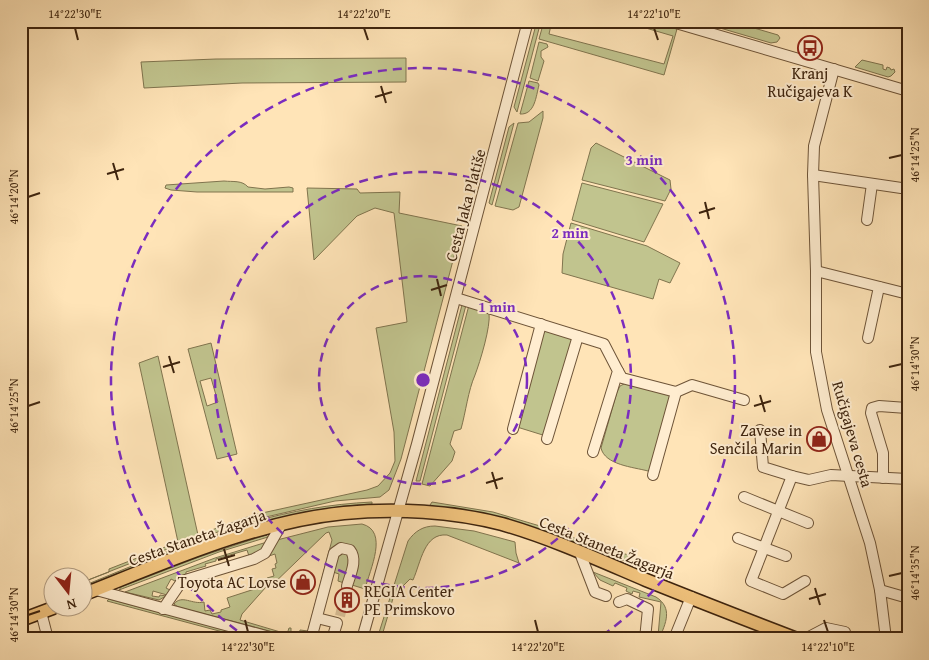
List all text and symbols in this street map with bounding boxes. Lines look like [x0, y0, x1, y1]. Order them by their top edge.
text: 14°22'30"E [48, 5, 102, 22]
text: 14°22'20"E [337, 5, 391, 22]
text: 14°22'10"E [627, 5, 681, 22]
bus stop icon: Kranj Ručigajeva K [797, 35, 823, 61]
place label: Kranj Ručigajeva K [768, 61, 853, 103]
text: 46°14'25"N [906, 127, 923, 183]
street label: Cesta Jaka Platiše [438, 146, 492, 264]
text: 3 min [625, 149, 663, 170]
text: 46°14'20"N [5, 169, 22, 225]
text: 2 min [551, 222, 589, 243]
text: 1 min [478, 296, 516, 317]
text: 46°14'30"N [906, 336, 923, 392]
centre of rings [414, 371, 432, 389]
text: 46°14'25"N [5, 378, 22, 434]
street label: Ručigajeva cesta [826, 378, 880, 490]
place label: Zavese in Senčila Marin [710, 418, 802, 460]
shop icon: Zavese in Senčila Marin [806, 426, 832, 452]
street label: Cesta Staneta Žagarja [125, 502, 269, 572]
street label: Cesta Staneta Žagarja [536, 509, 678, 585]
text: 46°14'35"N [906, 545, 923, 601]
north arrow [42, 568, 92, 618]
shop icon: Toyota AC Lovse [290, 569, 316, 595]
place label: Toyota AC Lovse [178, 570, 286, 594]
place label: REGIA Center PE Primskovo [364, 579, 455, 621]
text: 46°14'30"N [5, 587, 22, 643]
building icon: REGIA Center PE Primskovo [334, 587, 360, 613]
text: N [64, 594, 79, 616]
text: 14°22'30"E [221, 638, 275, 655]
text: 14°22'20"E [511, 638, 565, 655]
text: 14°22'10"E [801, 638, 855, 655]

